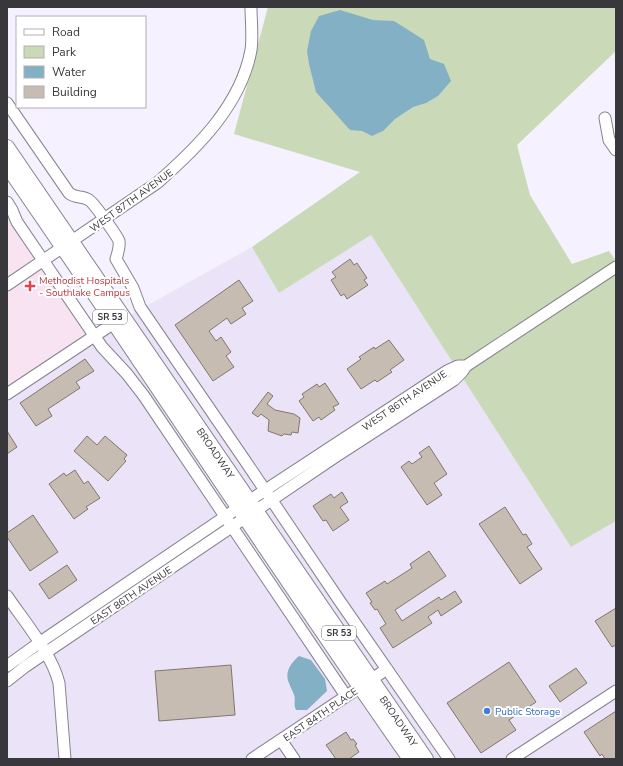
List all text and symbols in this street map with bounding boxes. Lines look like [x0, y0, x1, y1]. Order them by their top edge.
legend [16, 16, 146, 108]
text: Road [52, 24, 80, 40]
text: Park [52, 44, 77, 60]
text: Water [52, 64, 86, 80]
text: Building [52, 84, 97, 100]
street label: WEST 87TH AVENUE [87, 166, 176, 236]
place label: Methodist Hospitals - Southlake Campus [39, 274, 130, 300]
marker: Methodist Hospitals - Southlake Campus [24, 280, 36, 292]
road number: SR 53 [93, 310, 127, 324]
street label: WEST 86TH AVENUE [359, 367, 450, 434]
street label: BROADWAY [193, 425, 238, 483]
street label: EAST 86TH AVENUE [88, 563, 175, 628]
road number: SR 53 [322, 626, 356, 640]
street label: EAST 84TH PLACE [281, 685, 361, 745]
street label: BROADWAY [376, 693, 421, 751]
place label: Public Storage [495, 705, 560, 719]
marker: Public Storage [482, 706, 492, 716]

